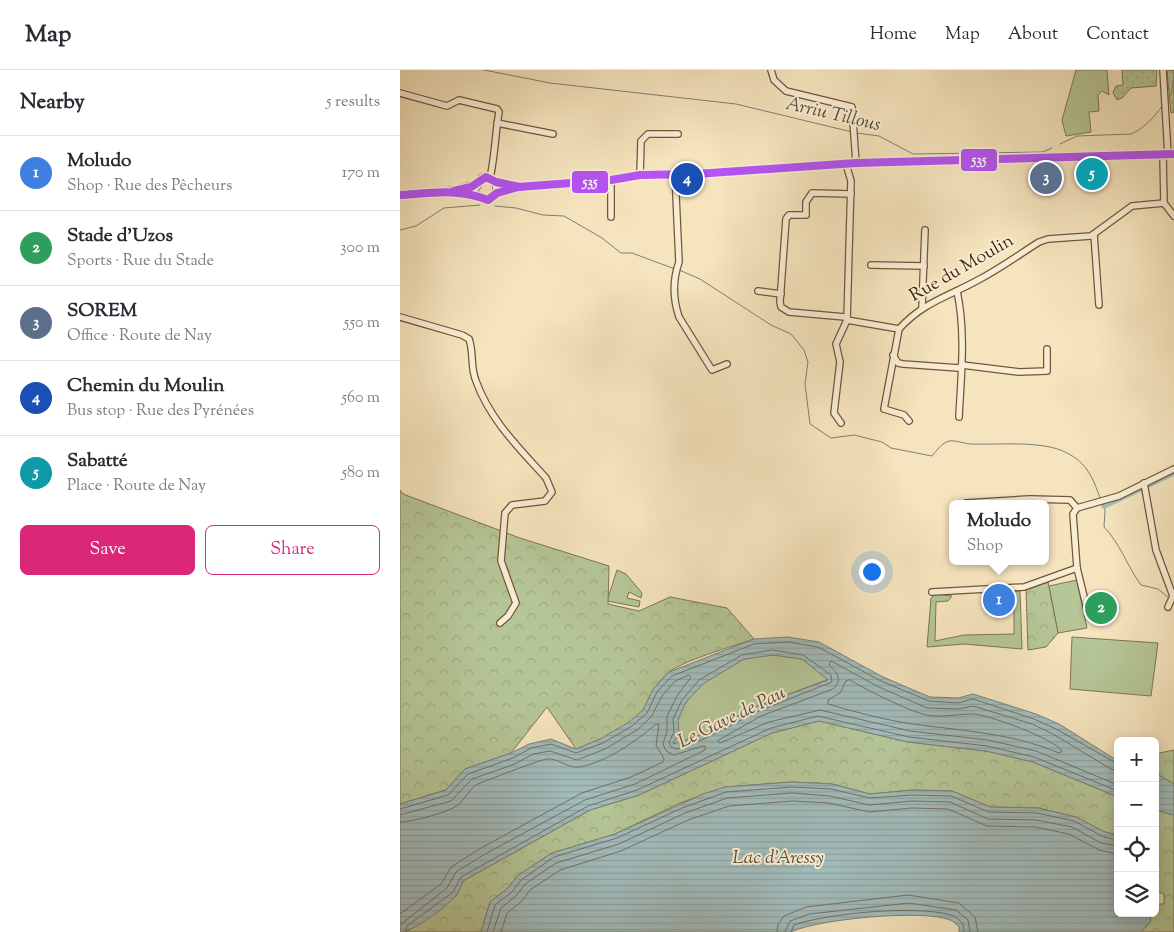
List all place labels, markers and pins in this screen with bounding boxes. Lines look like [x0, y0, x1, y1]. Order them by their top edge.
pin: 5 [1076, 155, 1108, 193]
pin: 3 [1030, 159, 1062, 197]
pin: 4 [671, 160, 703, 198]
pin: 1 [983, 581, 1015, 619]
pin: 2 [1085, 589, 1117, 627]

